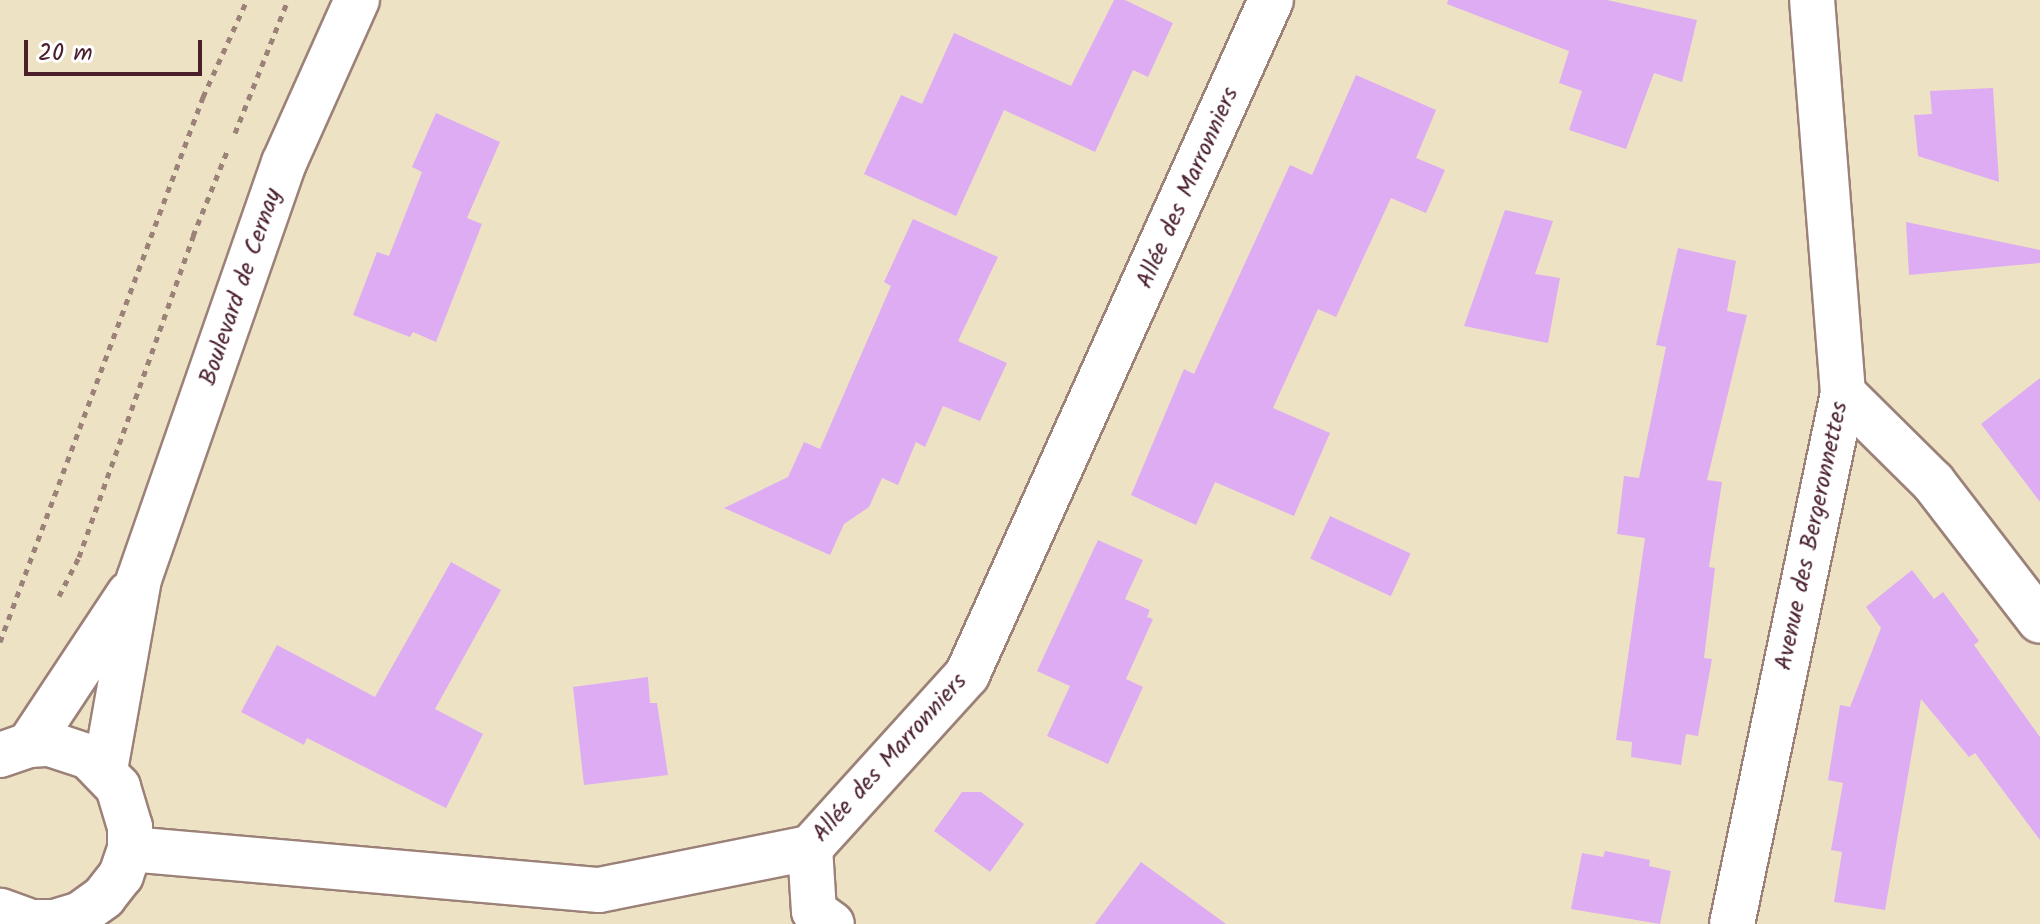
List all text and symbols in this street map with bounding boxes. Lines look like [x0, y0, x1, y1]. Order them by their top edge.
scale bar [28, 24, 206, 74]
text: 20 m [38, 34, 93, 73]
street label: Allée des Marronniers [1131, 83, 1245, 293]
street label: Boulevard de Cernay [194, 185, 288, 389]
street label: Avenue des Bergeronnettes [1769, 399, 1855, 673]
street label: Allée des Marronniers [807, 668, 973, 848]

